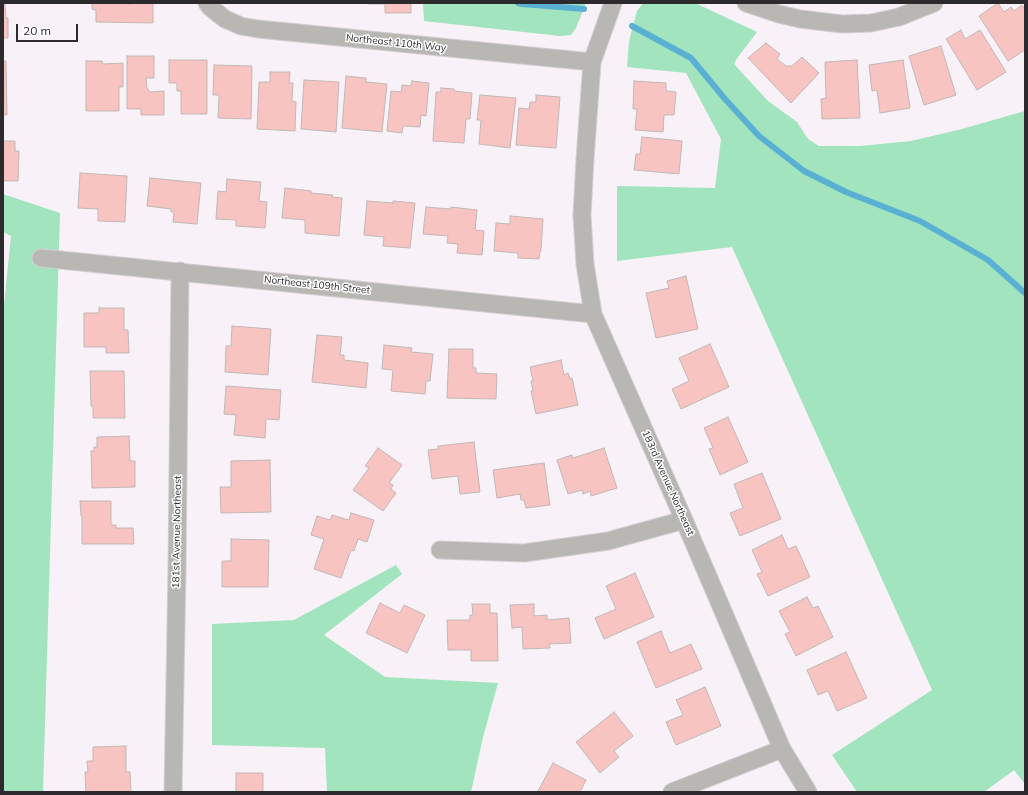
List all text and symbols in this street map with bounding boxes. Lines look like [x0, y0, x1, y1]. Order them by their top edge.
scale bar [18, 16, 80, 42]
text: 20 m [23, 23, 51, 38]
street label: Northeast 110th Way [345, 32, 447, 54]
street label: Northeast 109th Street [263, 273, 371, 297]
street label: 183rd Avenue Northeast [639, 429, 697, 537]
street label: 181st Avenue Northeast [170, 476, 184, 588]

